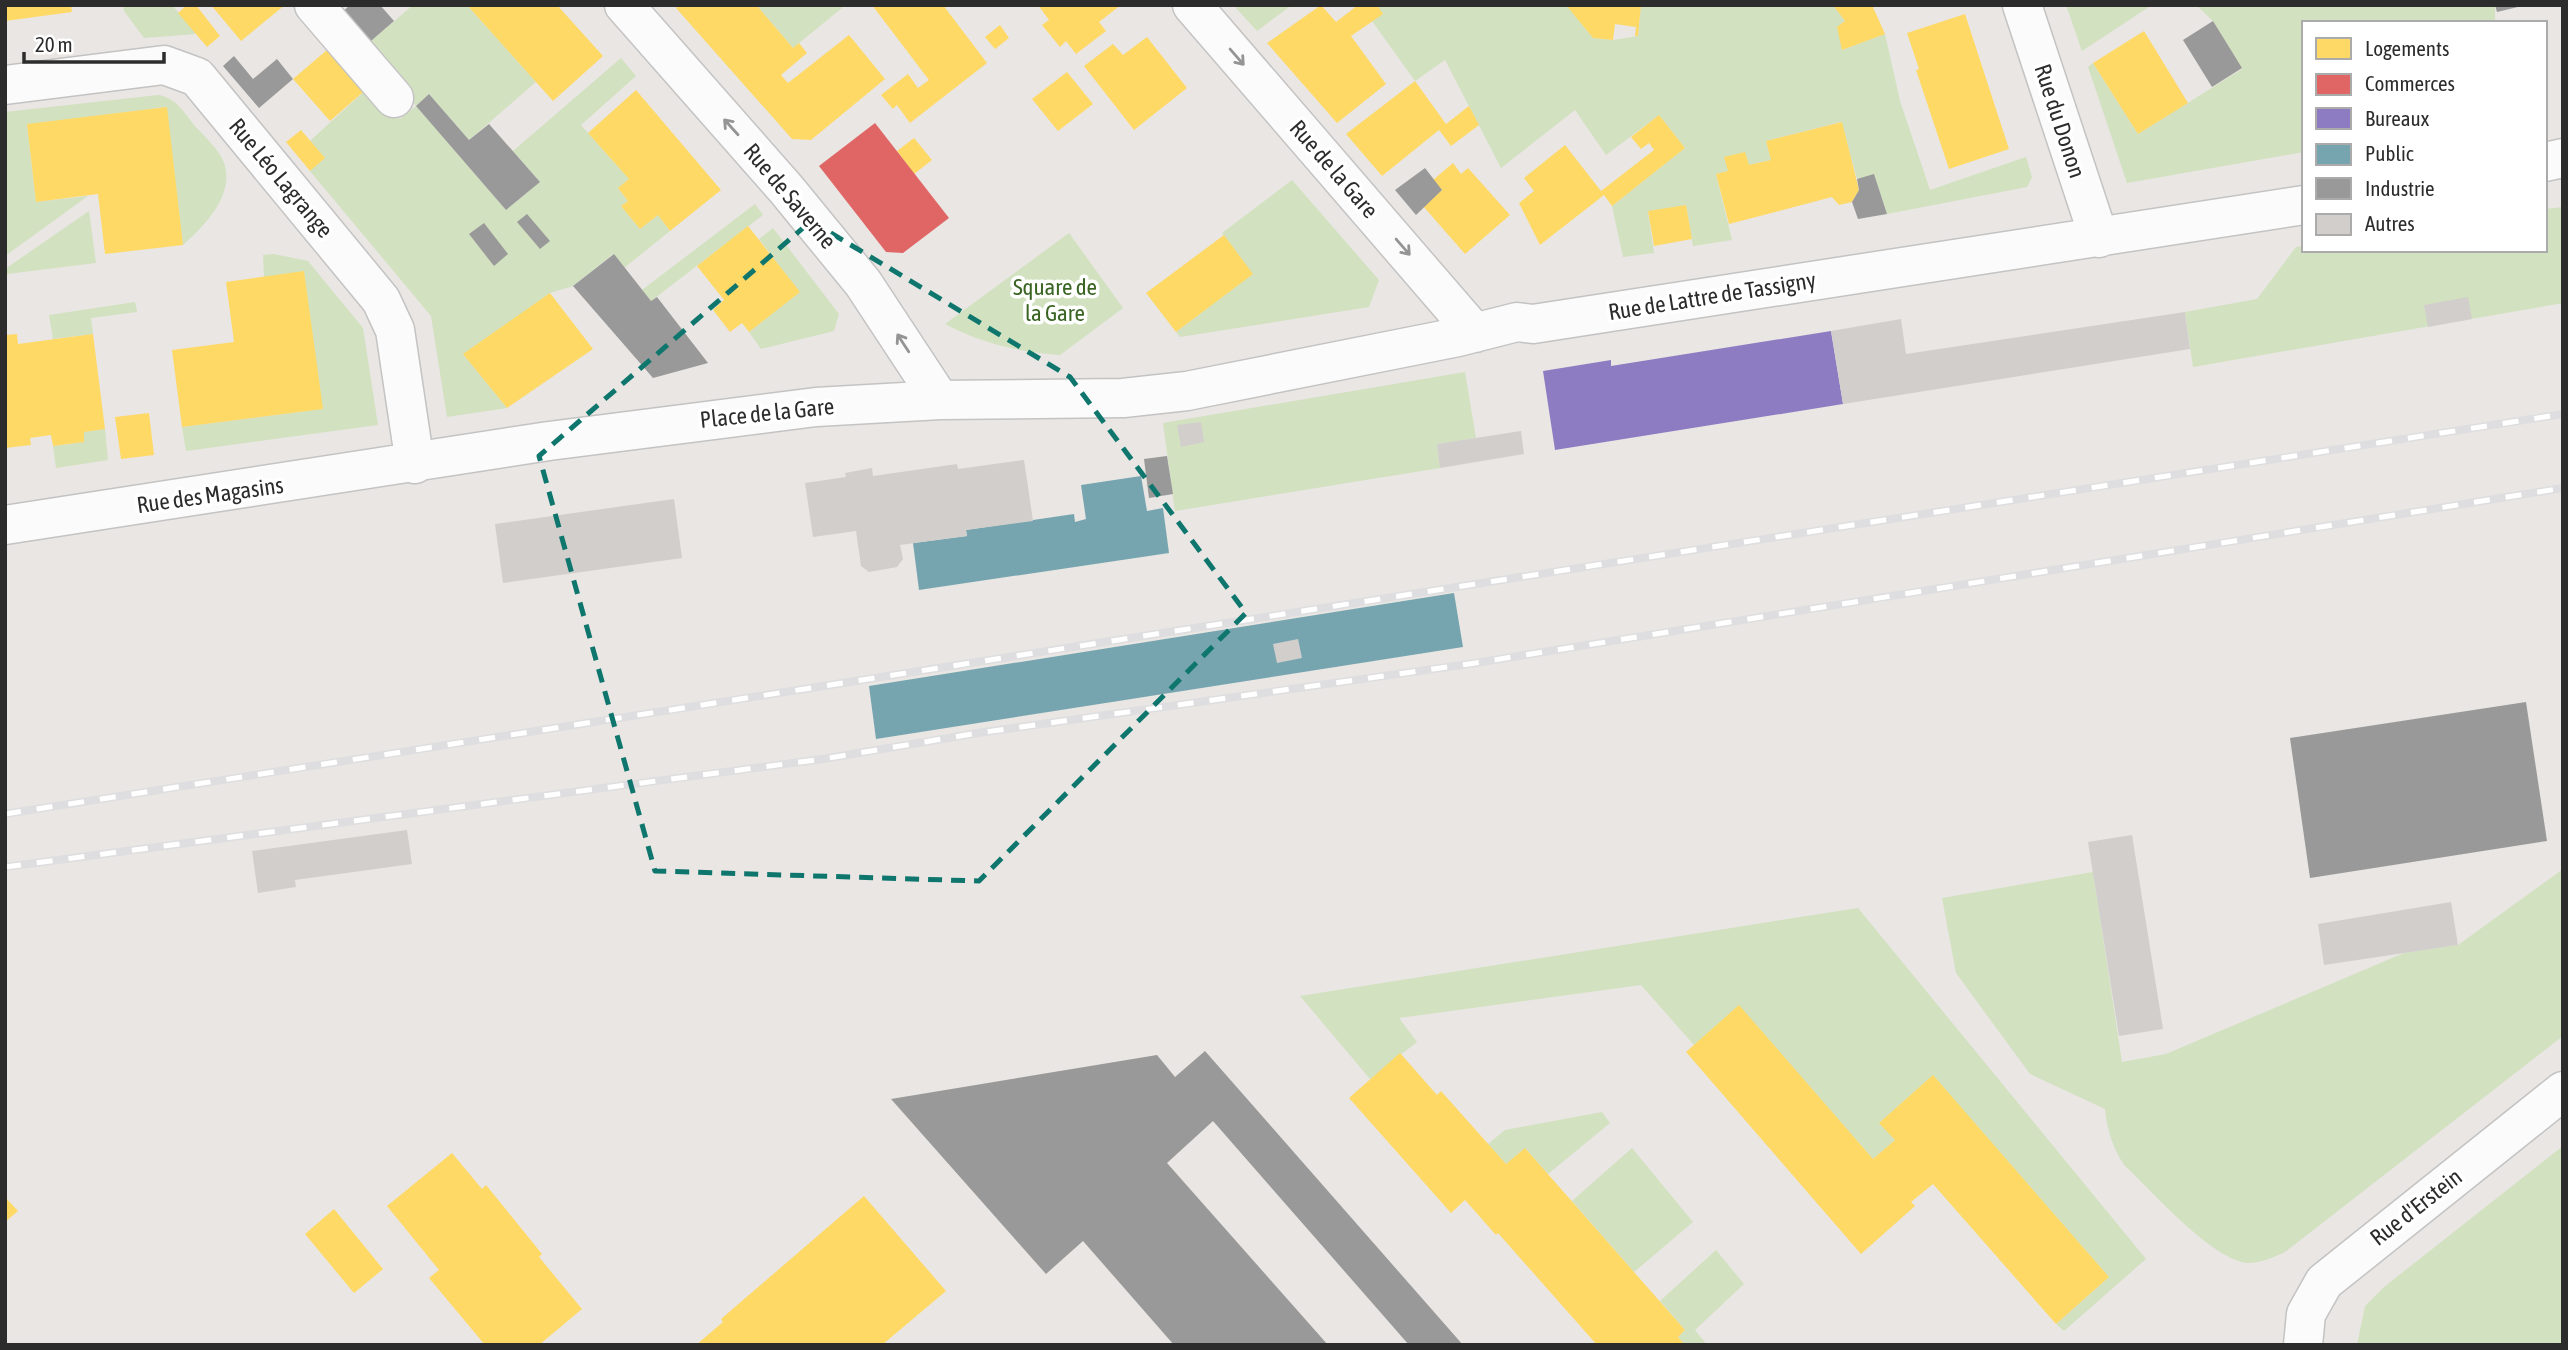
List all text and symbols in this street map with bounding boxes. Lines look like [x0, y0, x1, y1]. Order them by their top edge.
scale bar [24, 21, 164, 65]
legend [2302, 21, 2547, 252]
text: 20 m [35, 32, 73, 56]
text: Logements [2365, 36, 2449, 60]
one-way arrow [1229, 47, 1245, 65]
street label: Rue du Donon [2029, 61, 2091, 181]
text: Commerces [2365, 71, 2455, 95]
text: Bureaux [2365, 106, 2430, 130]
street label: Rue Léo Lagrange [224, 113, 338, 243]
street label: Rue de la Gare [1285, 115, 1383, 223]
one-way arrow [722, 119, 739, 136]
street label: Rue de Saverne [739, 138, 841, 254]
text: Public [2365, 141, 2414, 165]
text: Industrie [2365, 176, 2435, 200]
text: Autres [2365, 211, 2415, 235]
one-way arrow [1395, 237, 1411, 255]
street label: Rue de Lattre de Tassigny [1606, 267, 1818, 325]
park label: Square de la Gare [1013, 274, 1097, 326]
one-way arrow [895, 333, 909, 353]
street label: Place de la Gare [699, 393, 835, 433]
street label: Rue des Magasins [135, 472, 285, 518]
street label: Rue d'Erstein [2365, 1163, 2467, 1251]

